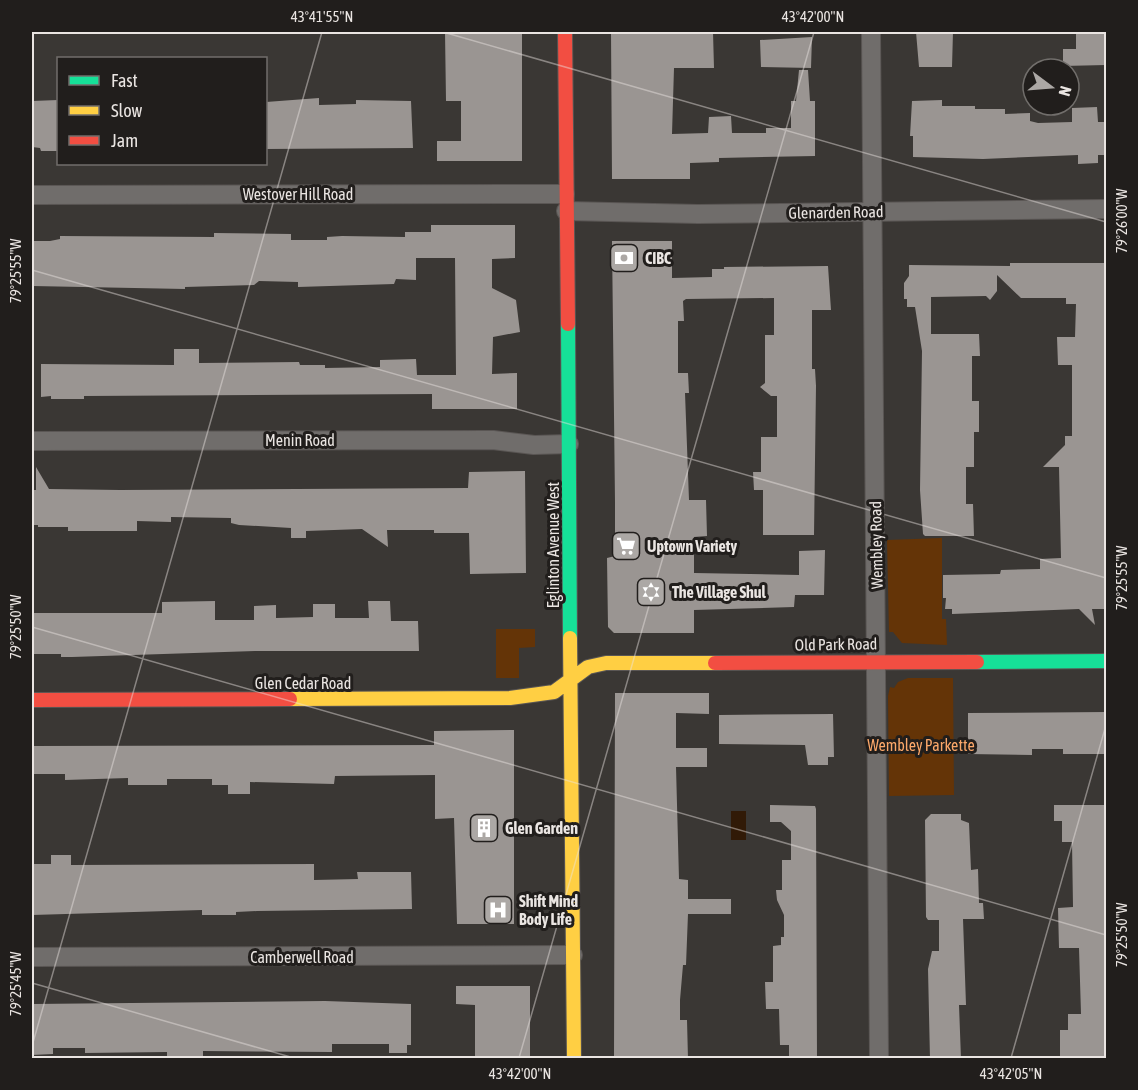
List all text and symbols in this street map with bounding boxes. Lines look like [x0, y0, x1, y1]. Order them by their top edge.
text: 43°41'55"N [291, 8, 353, 25]
text: 43°42'00"N [782, 8, 844, 25]
legend [57, 57, 267, 165]
north arrow [1021, 57, 1081, 117]
text: Fast [111, 70, 138, 91]
text: N [1055, 84, 1075, 98]
text: Slow [111, 100, 142, 121]
text: Jam [111, 130, 138, 151]
street label: Westover Hill Road [243, 185, 353, 203]
text: 79°26'00"W [1113, 189, 1130, 253]
street label: Glenarden Road [788, 202, 884, 222]
text: 79°25'55"W [7, 239, 24, 303]
bank icon: CIBC [608, 242, 640, 274]
place label: CIBC [645, 249, 672, 267]
street label: Menin Road [265, 431, 335, 449]
street label: Eglinton Avenue West [544, 481, 563, 608]
street label: Wembley Road [866, 501, 887, 589]
supermarket icon: Uptown Variety [610, 530, 642, 562]
place label: Uptown Variety [647, 537, 737, 555]
text: 79°25'55"W [1113, 546, 1130, 610]
synagogue icon: The Village Shul [635, 576, 667, 608]
place label: The Village Shul [672, 583, 767, 601]
text: 79°25'50"W [7, 595, 24, 659]
street label: Old Park Road [795, 634, 877, 654]
street label: Glen Cedar Road [255, 674, 351, 692]
park label: Wembley Parkette [867, 736, 975, 755]
building icon: Glen Garden [468, 812, 500, 844]
place label: Glen Garden [505, 819, 578, 837]
place label: Shift Mind Body Life [519, 892, 579, 928]
hospital icon: Shift Mind Body Life [482, 894, 514, 926]
text: 79°25'50"W [1113, 903, 1130, 967]
street label: Camberwell Road [250, 948, 354, 966]
text: 79°25'45"W [7, 952, 24, 1016]
text: 43°42'00"N [489, 1065, 551, 1082]
text: 43°42'05"N [980, 1065, 1042, 1082]

